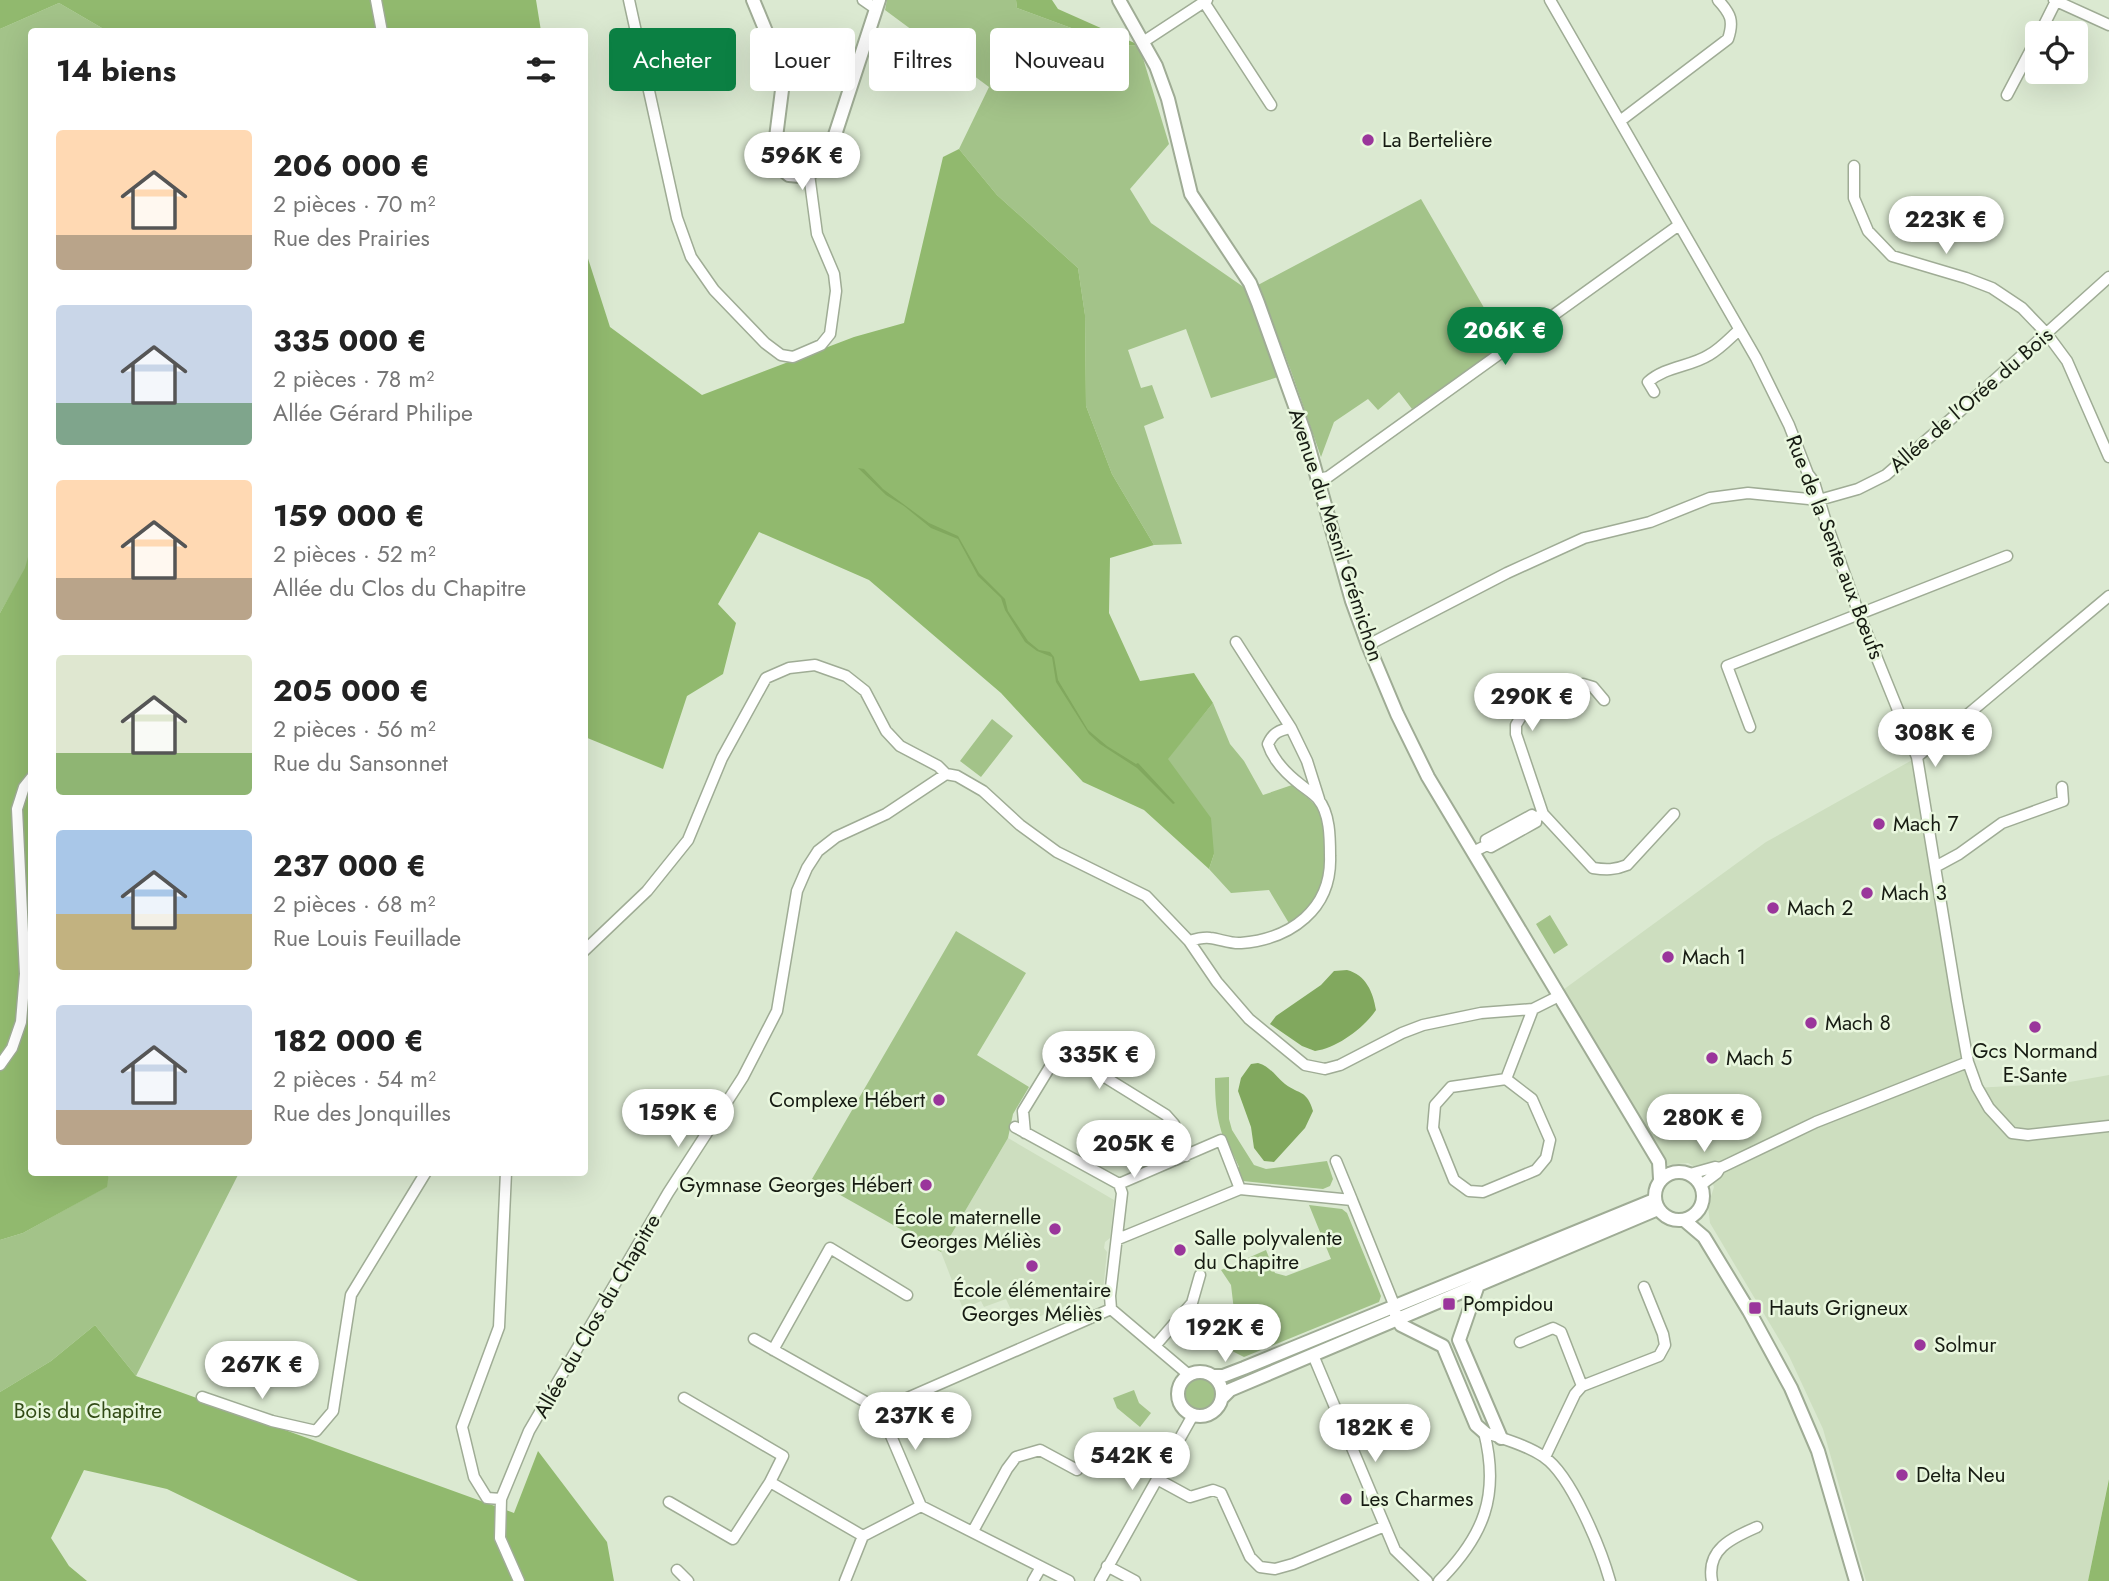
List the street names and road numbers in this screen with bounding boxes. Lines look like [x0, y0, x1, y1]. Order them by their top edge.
street label: Allée de l'Orée du Bois [1882, 320, 2060, 480]
street label: Avenue du Mesnil Grémichon [1281, 405, 1391, 665]
street label: Rue de la Sente aux Bœufs [1778, 430, 1892, 664]
street label: Allée du Clos du Chapitre [526, 1208, 668, 1424]

